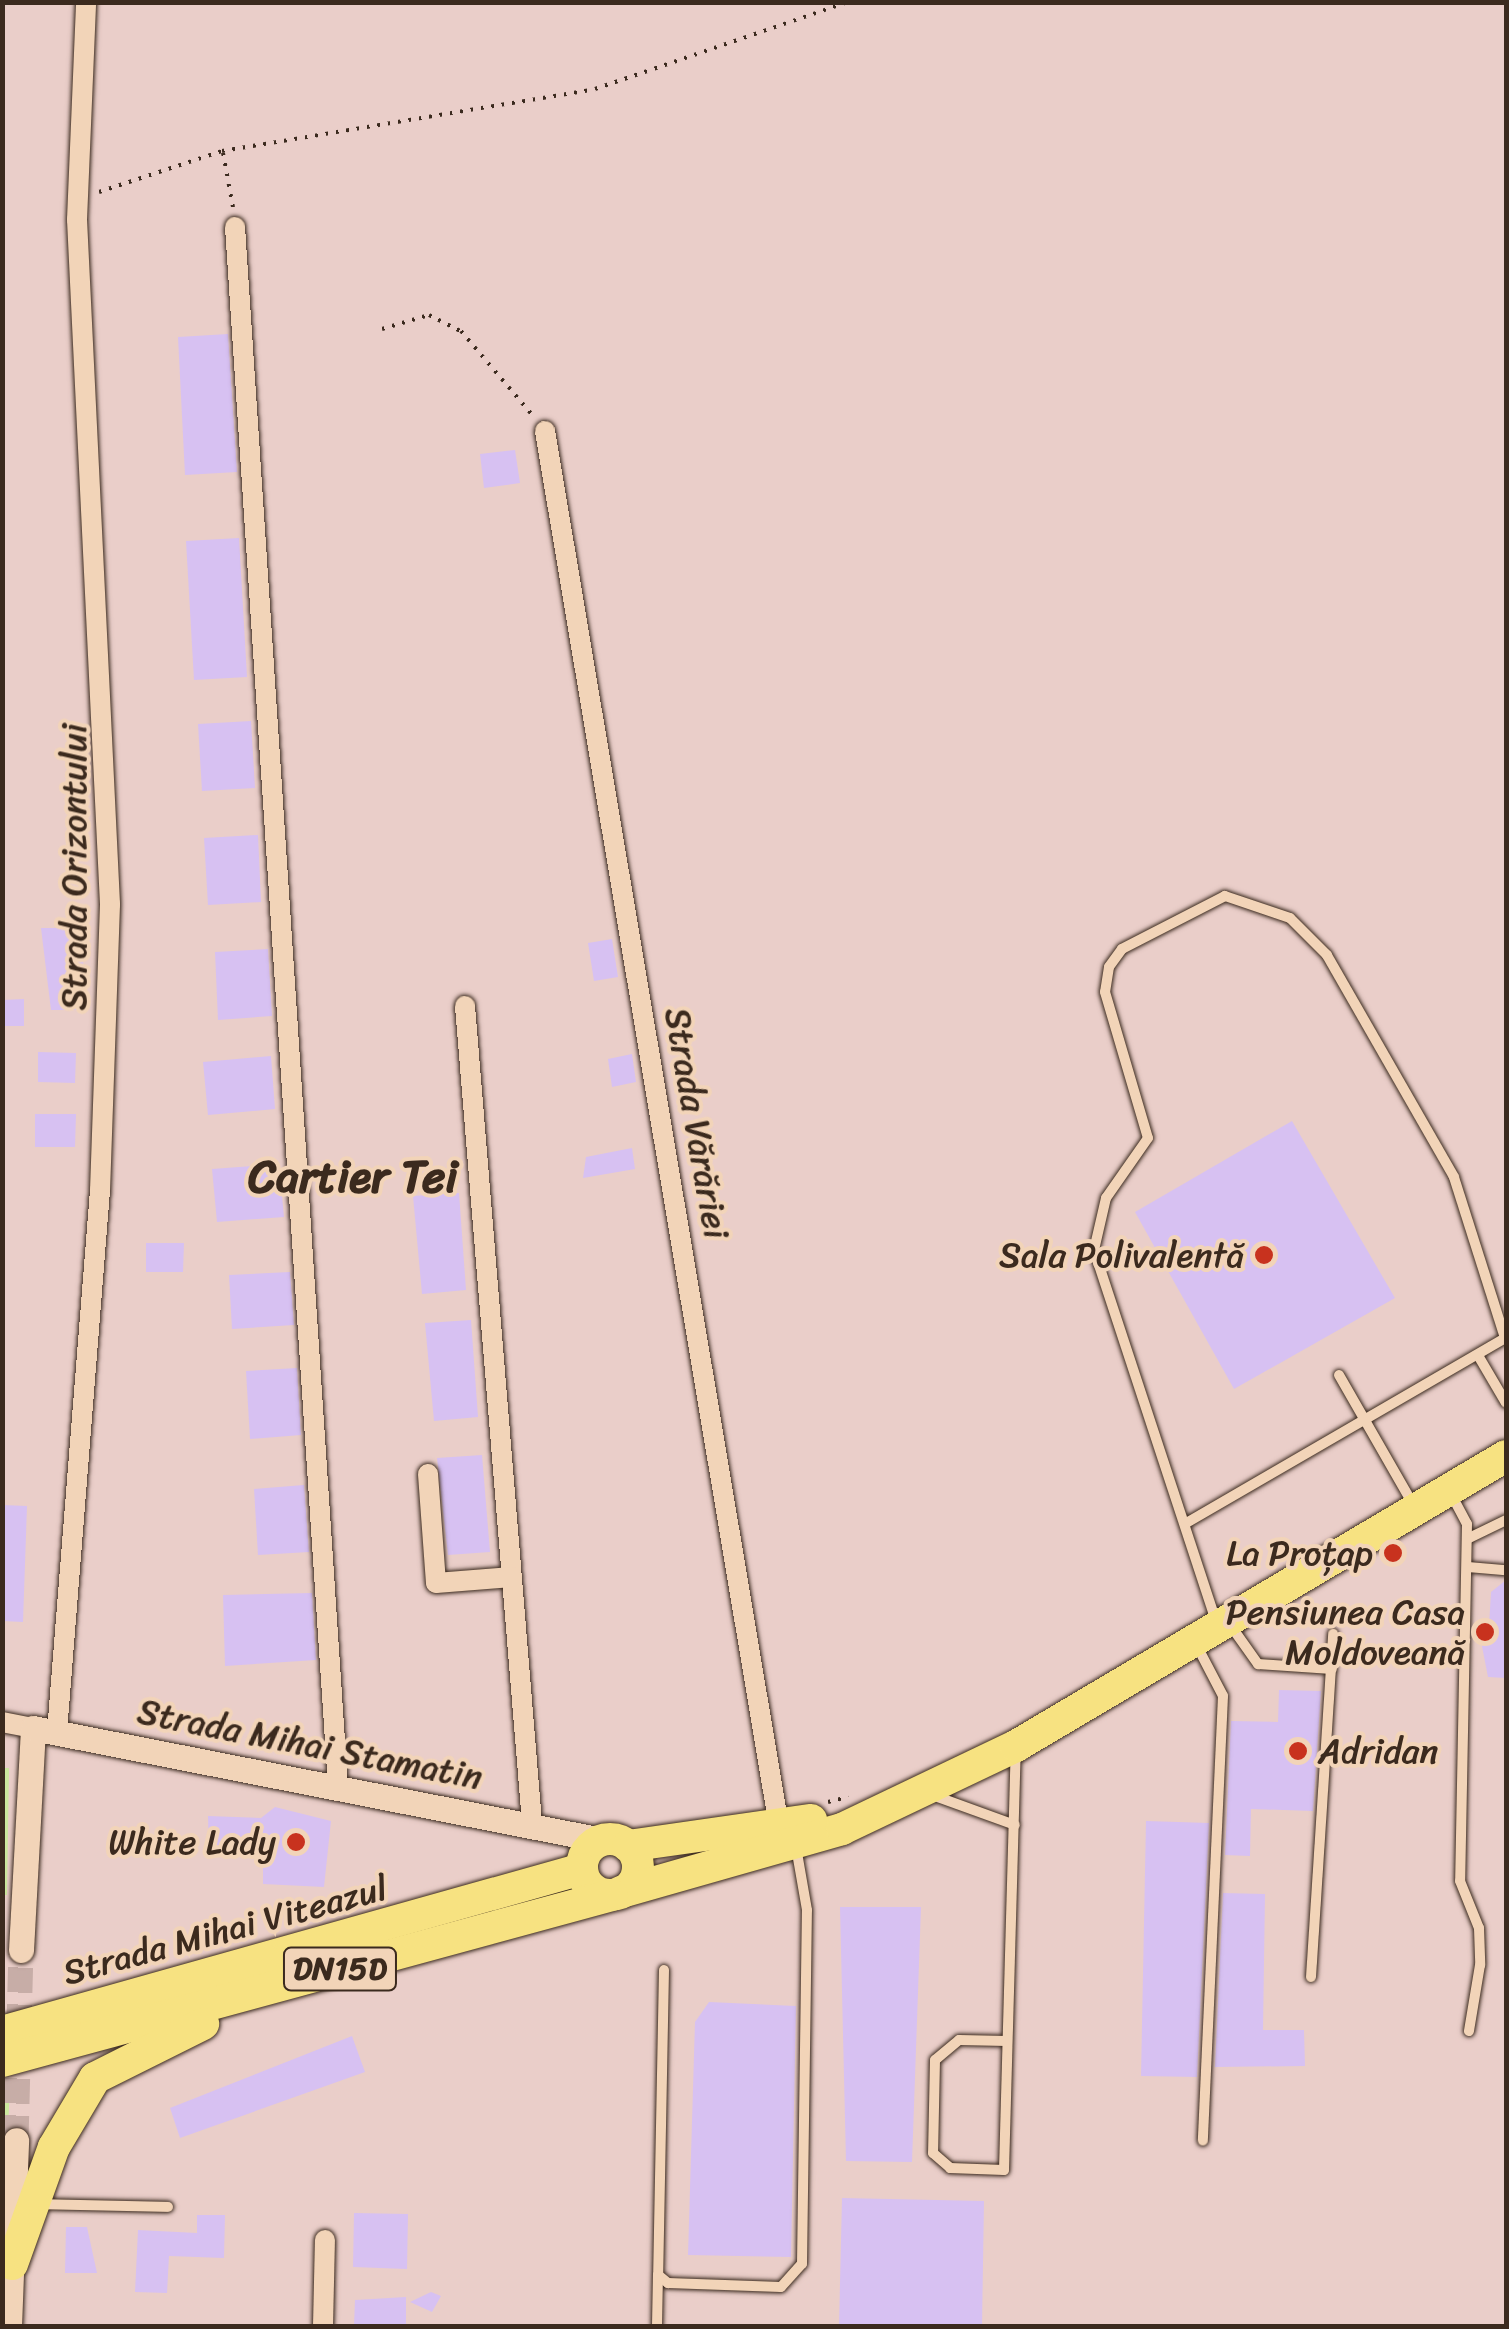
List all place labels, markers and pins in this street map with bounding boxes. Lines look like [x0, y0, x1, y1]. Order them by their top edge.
place label: Sala Polivalentă [996, 1234, 1244, 1276]
marker: Sala Polivalentă [1253, 1244, 1275, 1266]
place label: La Proțap [1225, 1532, 1373, 1574]
marker: La Proțap [1382, 1542, 1404, 1564]
place label: Pensiunea Casa Moldoveană [1226, 1591, 1465, 1673]
marker: Pensiunea Casa Moldoveană [1474, 1621, 1496, 1643]
place label: Adridan [1318, 1730, 1438, 1772]
marker: Adridan [1287, 1740, 1309, 1762]
place label: White Lady [108, 1821, 276, 1863]
marker: White Lady [285, 1831, 307, 1853]

